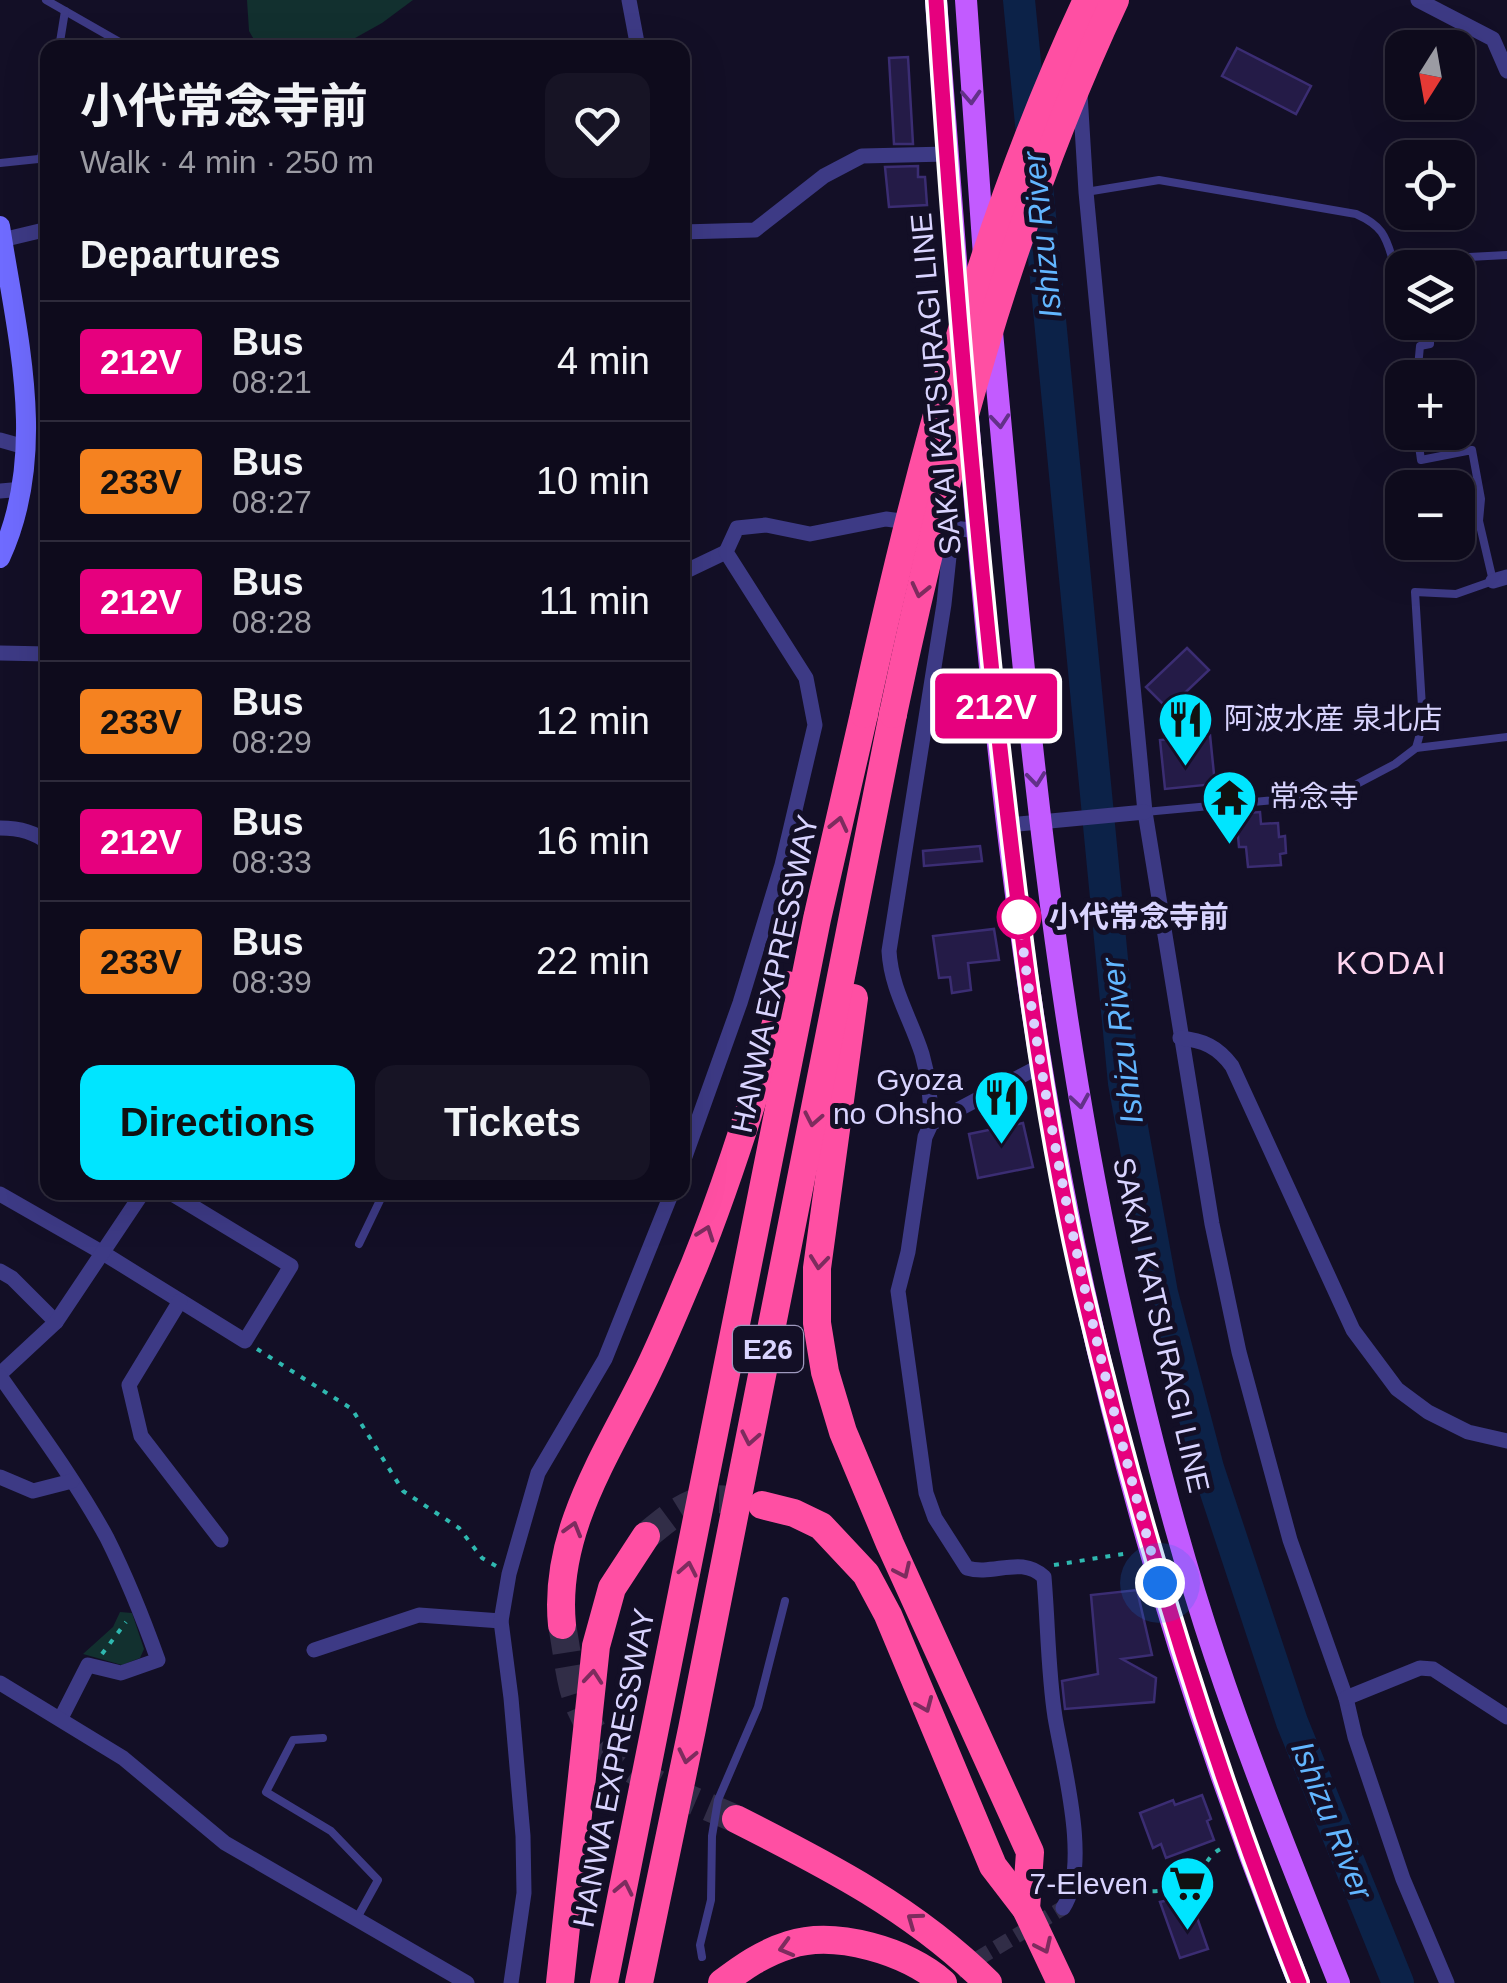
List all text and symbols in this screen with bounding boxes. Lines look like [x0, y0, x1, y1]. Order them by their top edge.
north arrow [1385, 30, 1475, 120]
map controls [1385, 30, 1475, 560]
button: heart [545, 73, 650, 178]
text: 小代常念寺前 [80, 80, 368, 133]
one-way arrow [960, 90, 982, 106]
button: locate [1385, 140, 1475, 230]
text: Walk · 4 min · 250 m [80, 144, 374, 180]
water label: Ishizu River [1015, 149, 1069, 320]
street label: SAKAI KATSURAGI LINE [904, 212, 967, 556]
text: Departures [80, 234, 281, 276]
button: layers [1385, 250, 1475, 340]
text: Bus [232, 321, 304, 363]
text: 4 min [557, 340, 650, 382]
text: 212V [100, 342, 182, 381]
button: + [1385, 360, 1475, 450]
text: 08:21 [232, 364, 312, 400]
one-way arrow [989, 413, 1010, 429]
text: Bus [232, 441, 304, 483]
text: 10 min [536, 460, 650, 502]
text: 233V [100, 462, 182, 501]
button: − [1385, 470, 1475, 560]
text: 08:27 [232, 484, 312, 520]
text: Bus [232, 561, 304, 603]
text: 11 min [539, 580, 650, 622]
one-way arrow [910, 581, 931, 598]
text: 212V [100, 582, 182, 621]
text: 08:28 [232, 604, 312, 640]
line badge: 212V [926, 674, 1066, 738]
text: Bus [232, 681, 304, 723]
text: 212V [955, 687, 1037, 726]
restaurant icon: 阿波水産 泉北店 [1155, 689, 1215, 768]
text: 12 min [536, 700, 650, 742]
text: 233V [100, 702, 182, 741]
place label: 阿波水産 泉北店 [1224, 702, 1442, 735]
text: 08:29 [232, 724, 312, 760]
temple icon: 常念寺 [1200, 767, 1260, 846]
one-way arrow [1025, 772, 1046, 788]
place label: 常念寺 [1269, 780, 1359, 813]
text: Bus [232, 801, 304, 843]
street label: HANWA EXPRESSWAY [725, 812, 824, 1136]
one-way arrow [827, 816, 848, 833]
text: 16 min [536, 820, 650, 862]
text: 212V [100, 822, 182, 861]
text: 08:33 [232, 844, 312, 880]
marker: 小代常念寺前 [998, 896, 1040, 938]
place label: 小代常念寺前 [1049, 900, 1229, 933]
text: Bus [232, 921, 304, 963]
text: 22 min [536, 940, 650, 982]
text: 233V [100, 942, 182, 981]
district label: KODAI [1336, 945, 1448, 981]
water label: Ishizu River [1094, 955, 1150, 1126]
text: 08:39 [232, 964, 312, 1000]
place label: Gyoza no Ohsho [833, 1063, 963, 1130]
button: Directions [80, 1065, 355, 1180]
button: Tickets [375, 1065, 650, 1180]
restaurant icon: Gyoza no Ohsho [972, 1067, 1032, 1146]
one-way arrow [1069, 1093, 1090, 1109]
one-way arrow [803, 1111, 824, 1127]
street label: SAKAI KATSURAGI LINE [1107, 1154, 1216, 1496]
one-way arrow [694, 1226, 715, 1243]
one-way arrow [809, 1254, 830, 1270]
road number: E26 [733, 1326, 803, 1372]
one-way arrow [740, 1430, 761, 1446]
one-way arrow [562, 1521, 583, 1538]
your location [1135, 1558, 1185, 1608]
one-way arrow [677, 1561, 698, 1577]
one-way arrow [890, 1561, 910, 1579]
street label: HANWA EXPRESSWAY [566, 1606, 661, 1930]
one-way arrow [582, 1669, 604, 1685]
one-way arrow [914, 1695, 934, 1713]
water label: Ishizu River [1284, 1736, 1381, 1905]
one-way arrow [677, 1748, 698, 1765]
supermarket icon: 7-Eleven [1157, 1854, 1217, 1933]
place label: 7-Eleven [1030, 1867, 1148, 1900]
one-way arrow [612, 1879, 633, 1896]
one-way arrow [907, 1914, 925, 1931]
one-way arrow [778, 1936, 796, 1957]
one-way arrow [1031, 1936, 1051, 1954]

